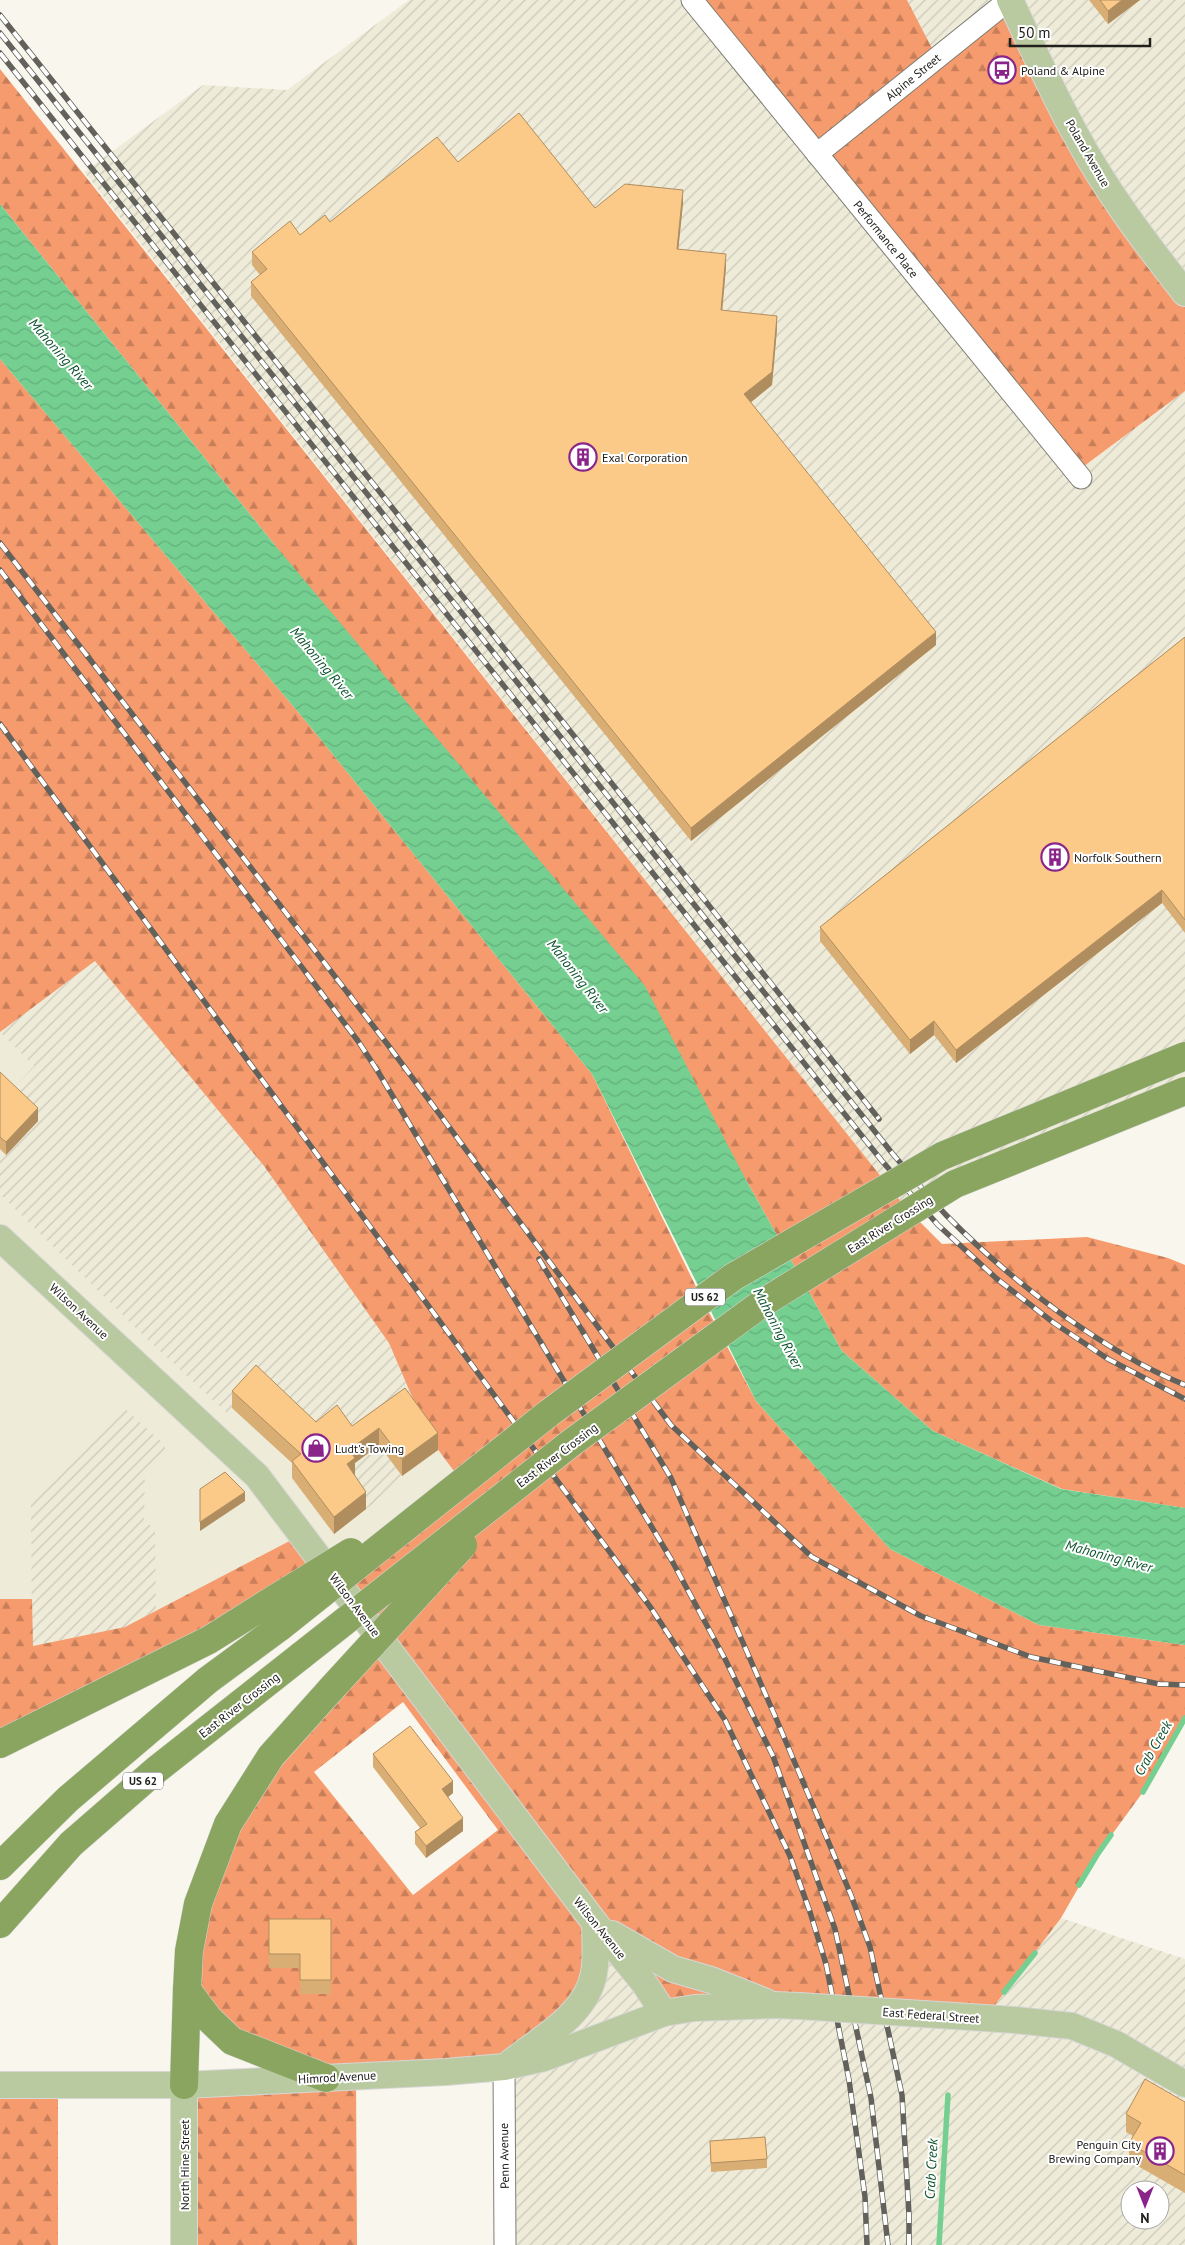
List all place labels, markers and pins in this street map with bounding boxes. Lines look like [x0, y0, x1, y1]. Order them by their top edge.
bus stop icon: Poland & Alpine [987, 55, 1017, 85]
place label: Poland & Alpine [1021, 63, 1105, 78]
building icon: Exal Corporation [568, 442, 598, 472]
place label: Exal Corporation [602, 450, 687, 465]
building icon: Norfolk Southern [1040, 842, 1070, 872]
place label: Norfolk Southern [1074, 850, 1161, 865]
shop icon: Ludt's Towing [301, 1433, 331, 1463]
place label: Ludt's Towing [335, 1441, 404, 1456]
building icon: Penguin City Brewing Company [1145, 2136, 1175, 2166]
place label: Penguin City Brewing Company [1048, 2137, 1141, 2166]

